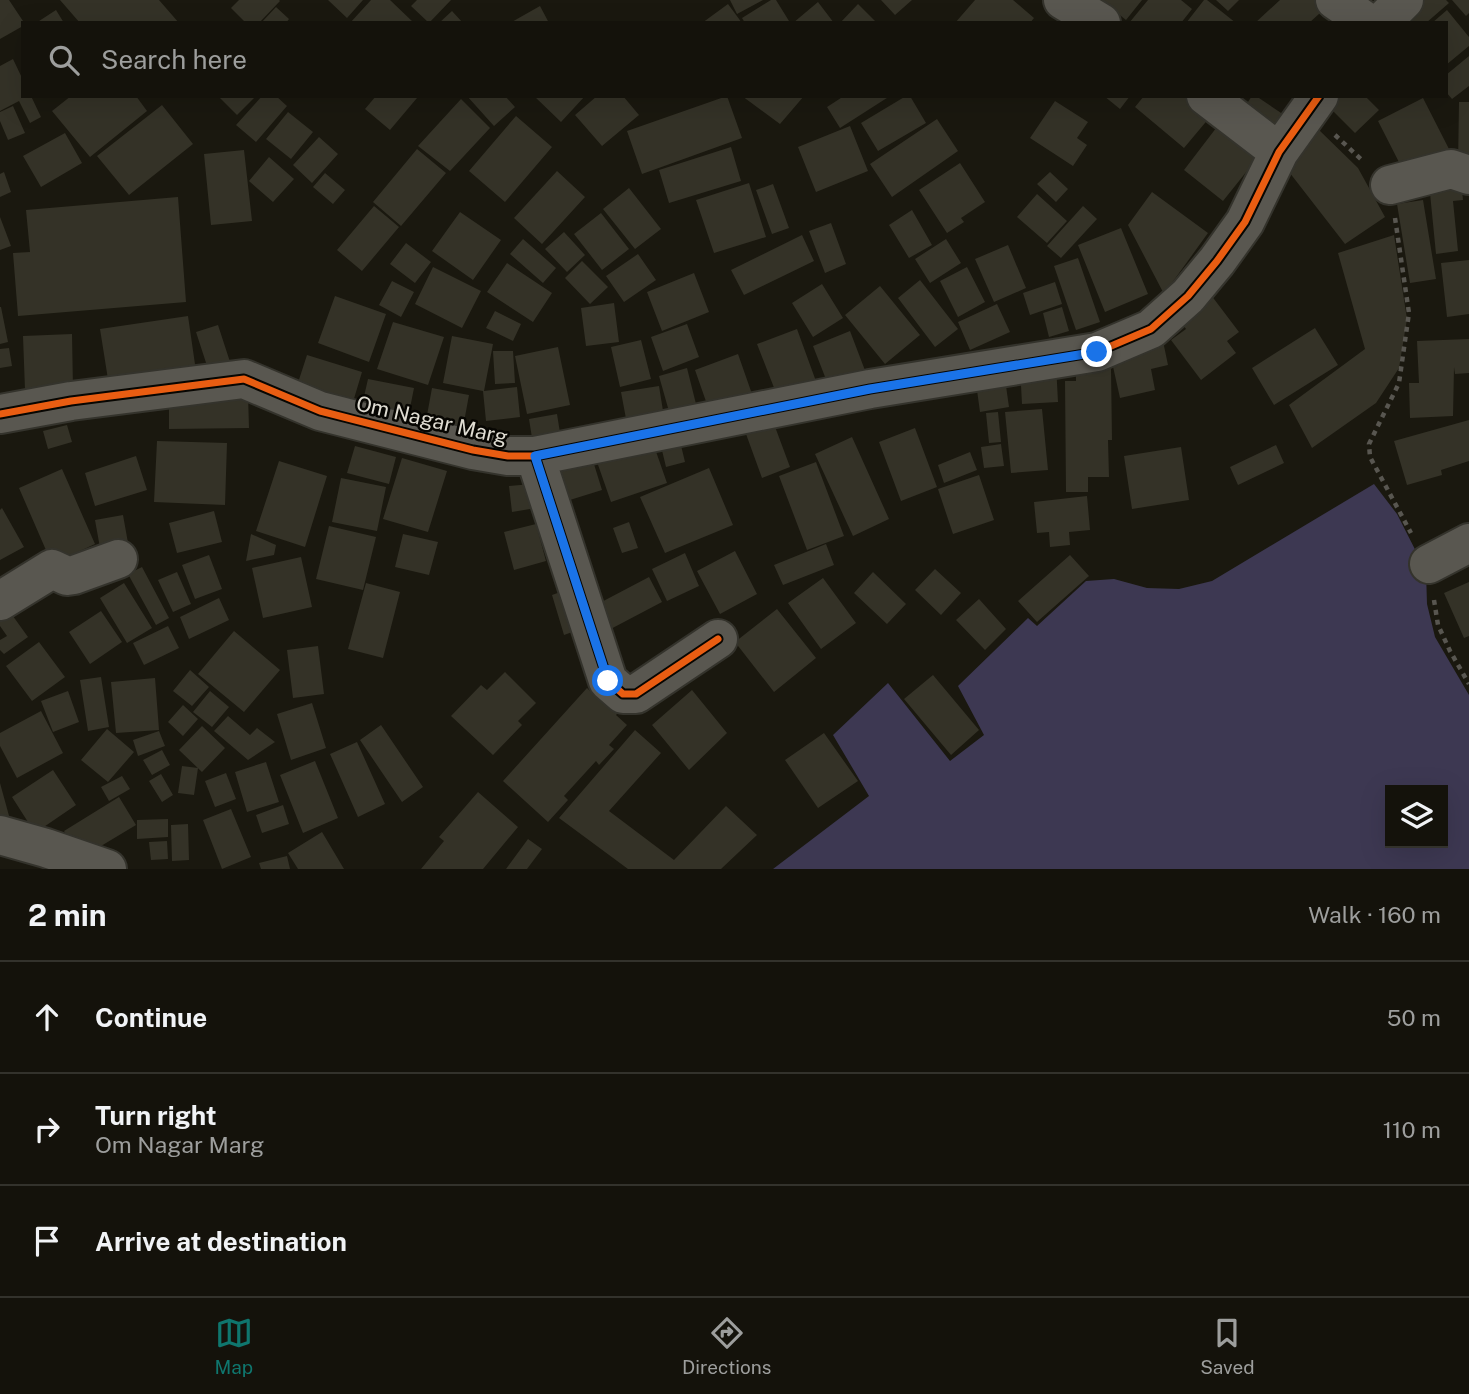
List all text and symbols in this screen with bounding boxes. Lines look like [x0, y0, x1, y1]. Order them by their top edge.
search box [21, 21, 1448, 98]
icon: search [45, 41, 83, 79]
text: Search here [101, 44, 247, 75]
route end [1081, 336, 1112, 367]
street label: Om Nagar Marg [354, 390, 510, 450]
route start [592, 665, 623, 696]
map controls [1385, 785, 1448, 848]
button: layers [1385, 785, 1448, 848]
text: 2 min [28, 897, 107, 933]
text: Walk · 160 m [1308, 901, 1441, 928]
icon: ahead [28, 998, 66, 1036]
text: Continue [95, 1002, 207, 1033]
text: 50 m [1387, 1004, 1441, 1031]
text: Turn right [95, 1100, 217, 1131]
icon: right [28, 1110, 66, 1148]
text: 110 m [1383, 1116, 1441, 1143]
text: Om Nagar Marg [95, 1131, 264, 1158]
icon: arrive [28, 1222, 66, 1260]
text: Arrive at destination [95, 1226, 347, 1257]
tab: Map [214, 1314, 253, 1378]
tab: Directions [682, 1314, 771, 1378]
tab: Saved [1200, 1314, 1255, 1378]

